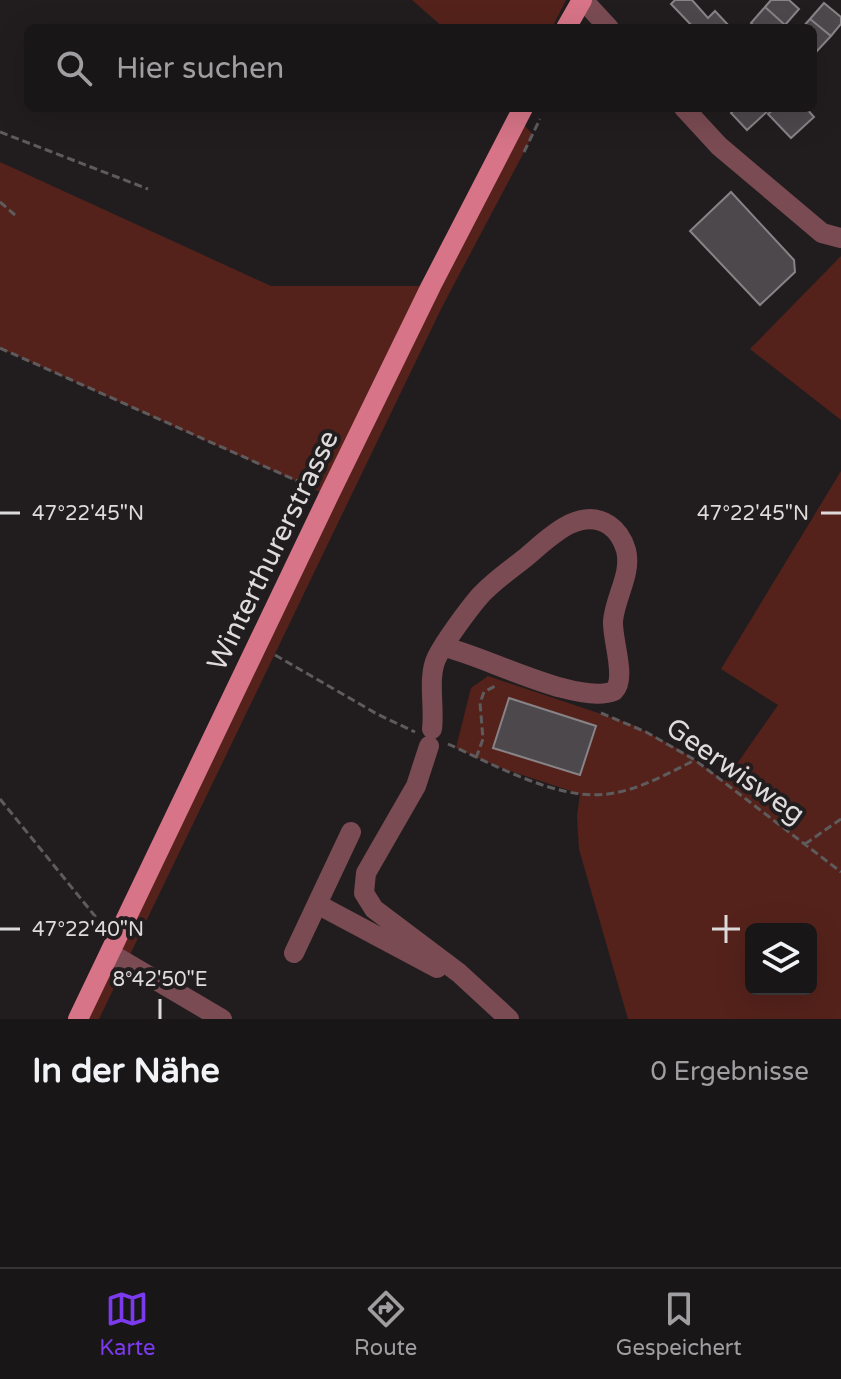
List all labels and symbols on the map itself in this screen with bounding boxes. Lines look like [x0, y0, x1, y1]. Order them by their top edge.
street label: Winterthurerstrasse [200, 425, 346, 676]
text: 47°22'45"N [32, 502, 144, 526]
text: 47°22'45"N [697, 502, 809, 526]
street label: Geerwisweg [659, 711, 811, 831]
text: 47°22'40"N [32, 918, 144, 942]
text: 8°42'50"E [113, 968, 207, 992]

